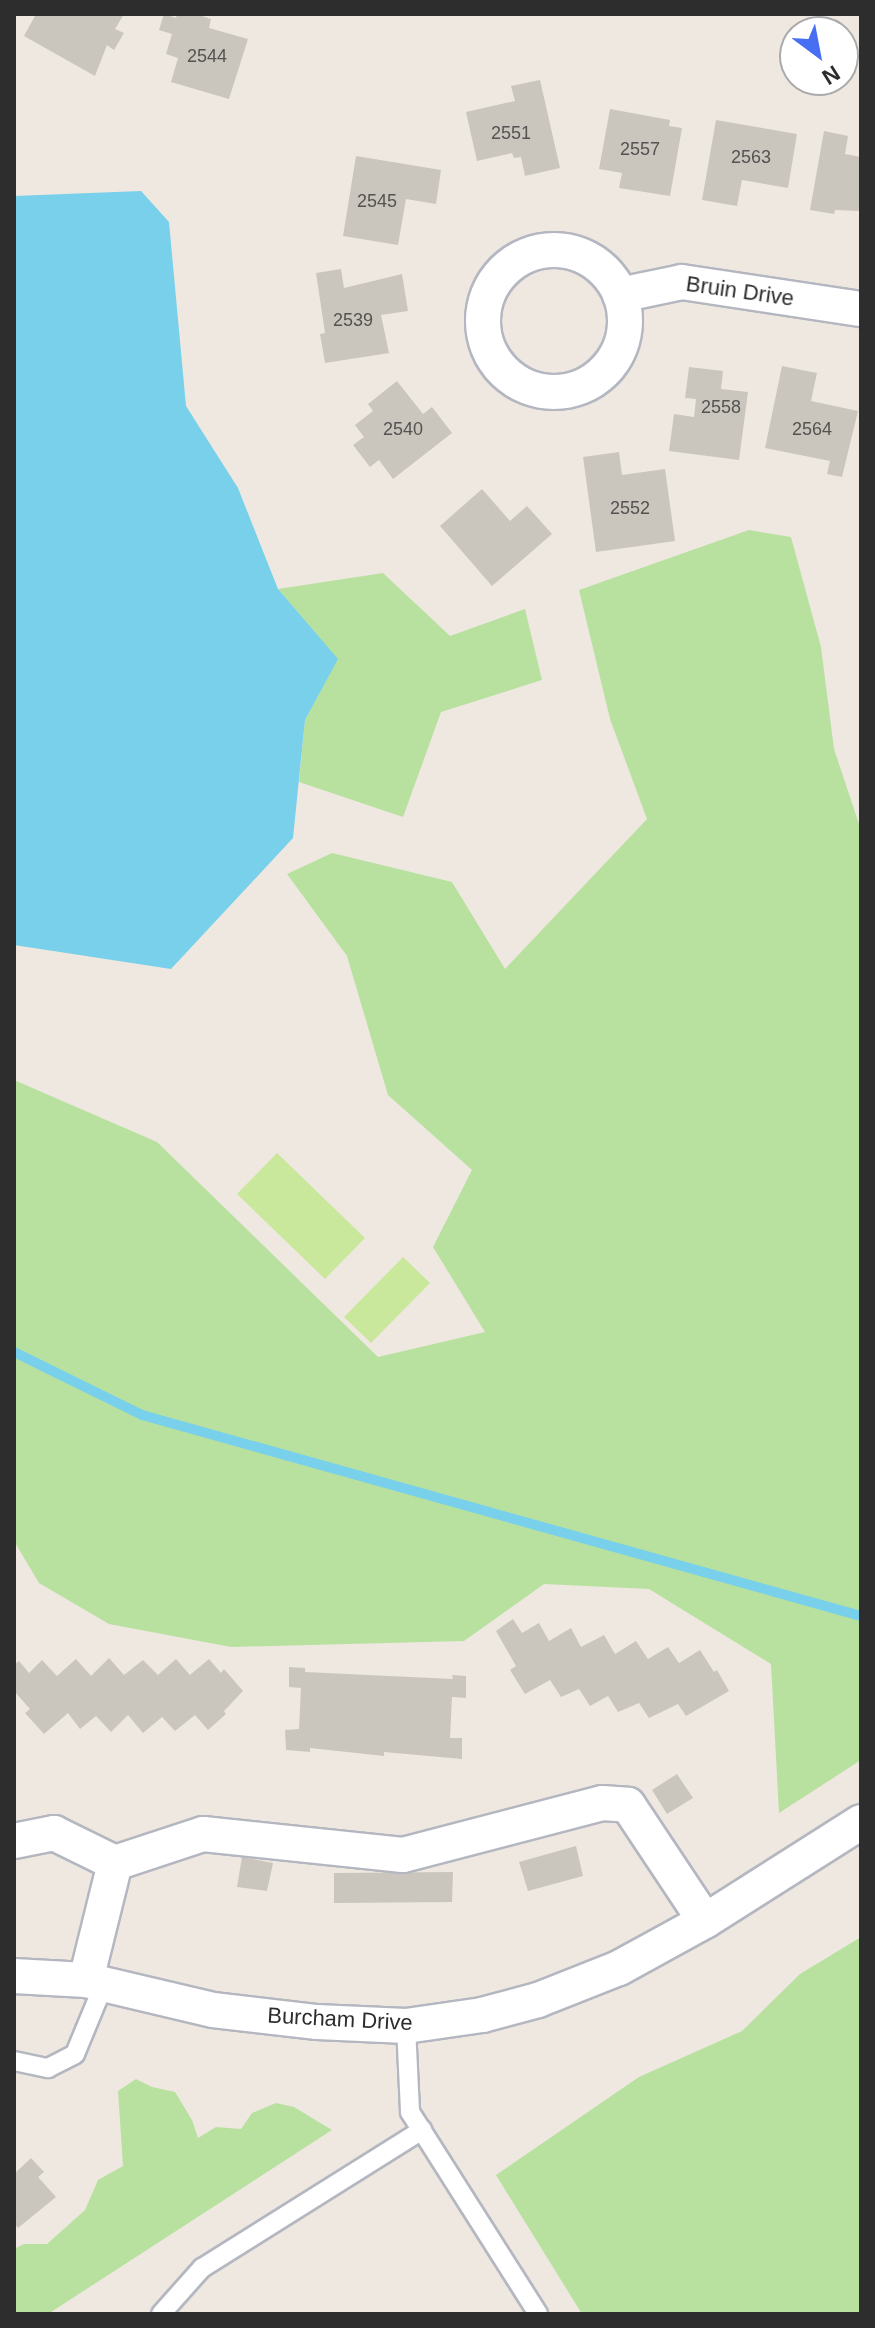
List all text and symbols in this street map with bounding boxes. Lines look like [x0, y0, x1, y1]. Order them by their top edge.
north arrow [779, 16, 859, 96]
house number: 2544 [187, 45, 227, 67]
text: N [818, 60, 844, 90]
house number: 2551 [491, 122, 531, 144]
house number: 2557 [620, 138, 660, 160]
house number: 2563 [731, 146, 771, 168]
house number: 2545 [357, 190, 397, 212]
street label: Bruin Drive [684, 270, 796, 312]
house number: 2539 [333, 309, 373, 331]
house number: 2558 [701, 396, 741, 418]
house number: 2540 [383, 418, 423, 440]
house number: 2564 [792, 418, 832, 440]
house number: 2552 [610, 497, 650, 519]
street label: Burcham Drive [267, 2002, 413, 2036]

